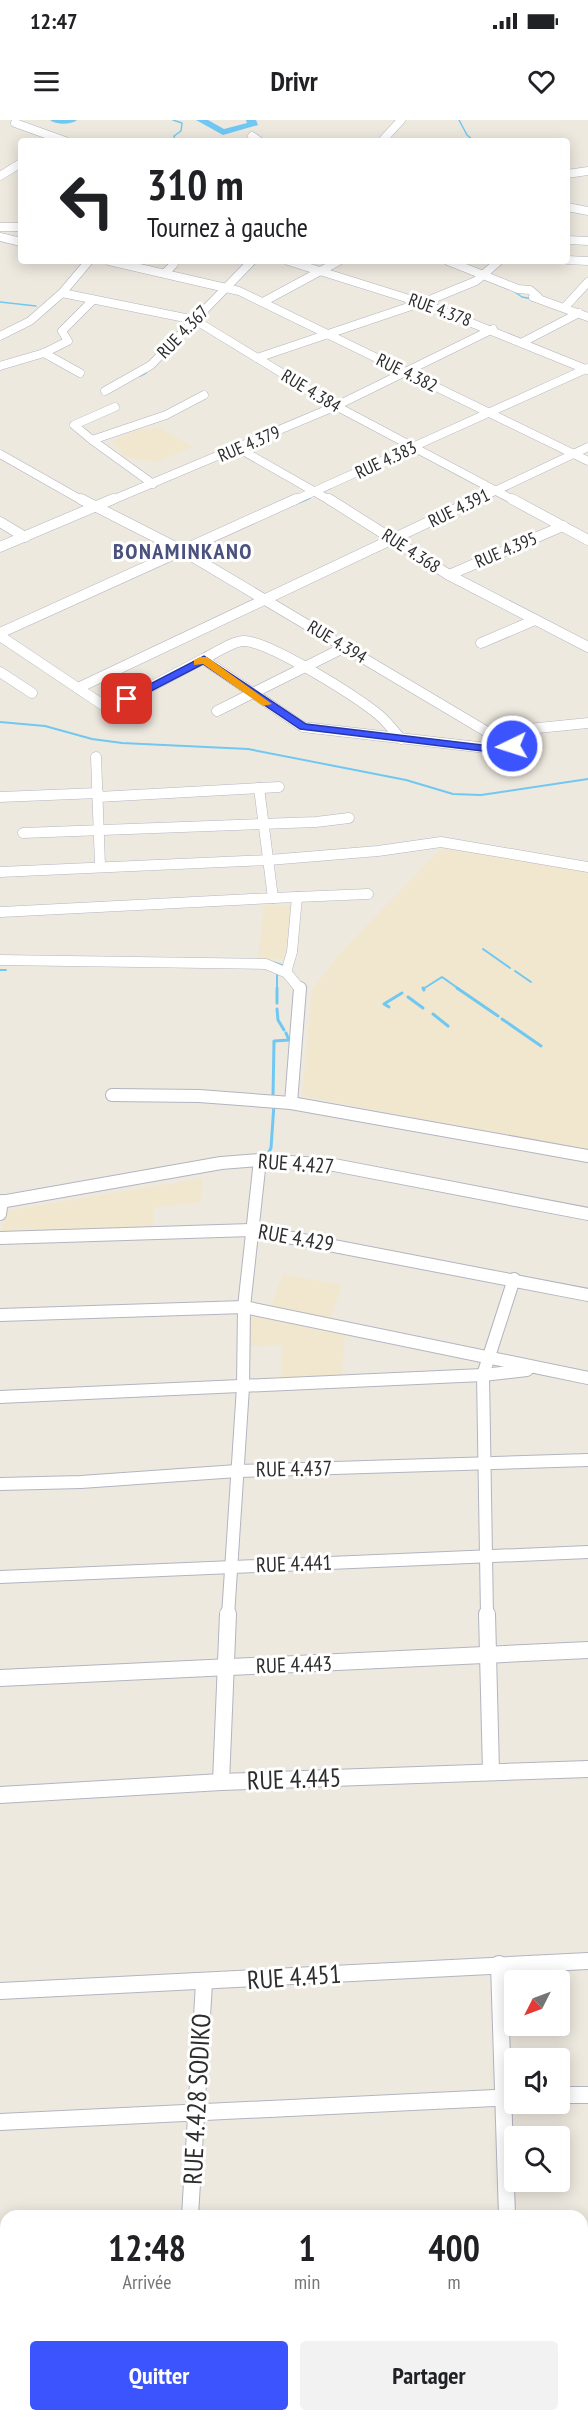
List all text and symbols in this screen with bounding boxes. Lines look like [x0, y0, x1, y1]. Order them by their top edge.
text: 12:47 [30, 7, 78, 35]
text: Drivr [270, 64, 318, 98]
icon: menu [30, 65, 63, 98]
icon: heart [525, 65, 558, 98]
text: 310 m [147, 157, 244, 212]
icon: left [48, 162, 126, 240]
text: Tournez à gauche [147, 210, 308, 244]
street label: RUE 4.378 [406, 288, 475, 331]
street label: RUE 4.367 [152, 300, 214, 363]
street label: RUE 4.382 [373, 348, 442, 397]
street label: RUE 4.384 [277, 364, 345, 417]
street label: RUE 4.379 [214, 420, 283, 467]
street label: RUE 4.383 [351, 435, 420, 484]
street label: RUE 4.391 [424, 483, 493, 532]
street label: RUE 4.368 [378, 523, 445, 578]
street label: RUE 4.395 [471, 526, 540, 573]
district label: BONAMINKANO [113, 537, 253, 565]
street label: RUE 4.394 [303, 615, 371, 668]
pin [101, 673, 152, 724]
icon: arrive [110, 682, 143, 715]
position arrow [480, 714, 544, 778]
street label: RUE 4.427 [257, 1147, 335, 1180]
street label: RUE 4.429 [256, 1218, 336, 1257]
street label: RUE 4.437 [256, 1454, 332, 1483]
street label: RUE 4.441 [256, 1549, 332, 1578]
street label: RUE 4.443 [256, 1650, 332, 1679]
street label: RUE 4.445 [246, 1760, 342, 1797]
street label: RUE 4.451 [246, 1957, 342, 1996]
north arrow [504, 1970, 570, 2036]
map controls [504, 1970, 570, 2192]
street label: RUE 4.428 SODIKO [176, 2013, 217, 2185]
button: sound [504, 2048, 570, 2114]
button: search [504, 2126, 570, 2192]
text: 12:48 [108, 2224, 186, 2271]
text: 1 [298, 2224, 316, 2271]
text: 400 [428, 2224, 480, 2271]
text: Arrivée [123, 2269, 171, 2295]
text: min [294, 2269, 320, 2295]
text: m [448, 2269, 461, 2295]
button: Quitter [30, 2341, 288, 2410]
button: Partager [300, 2341, 558, 2410]

